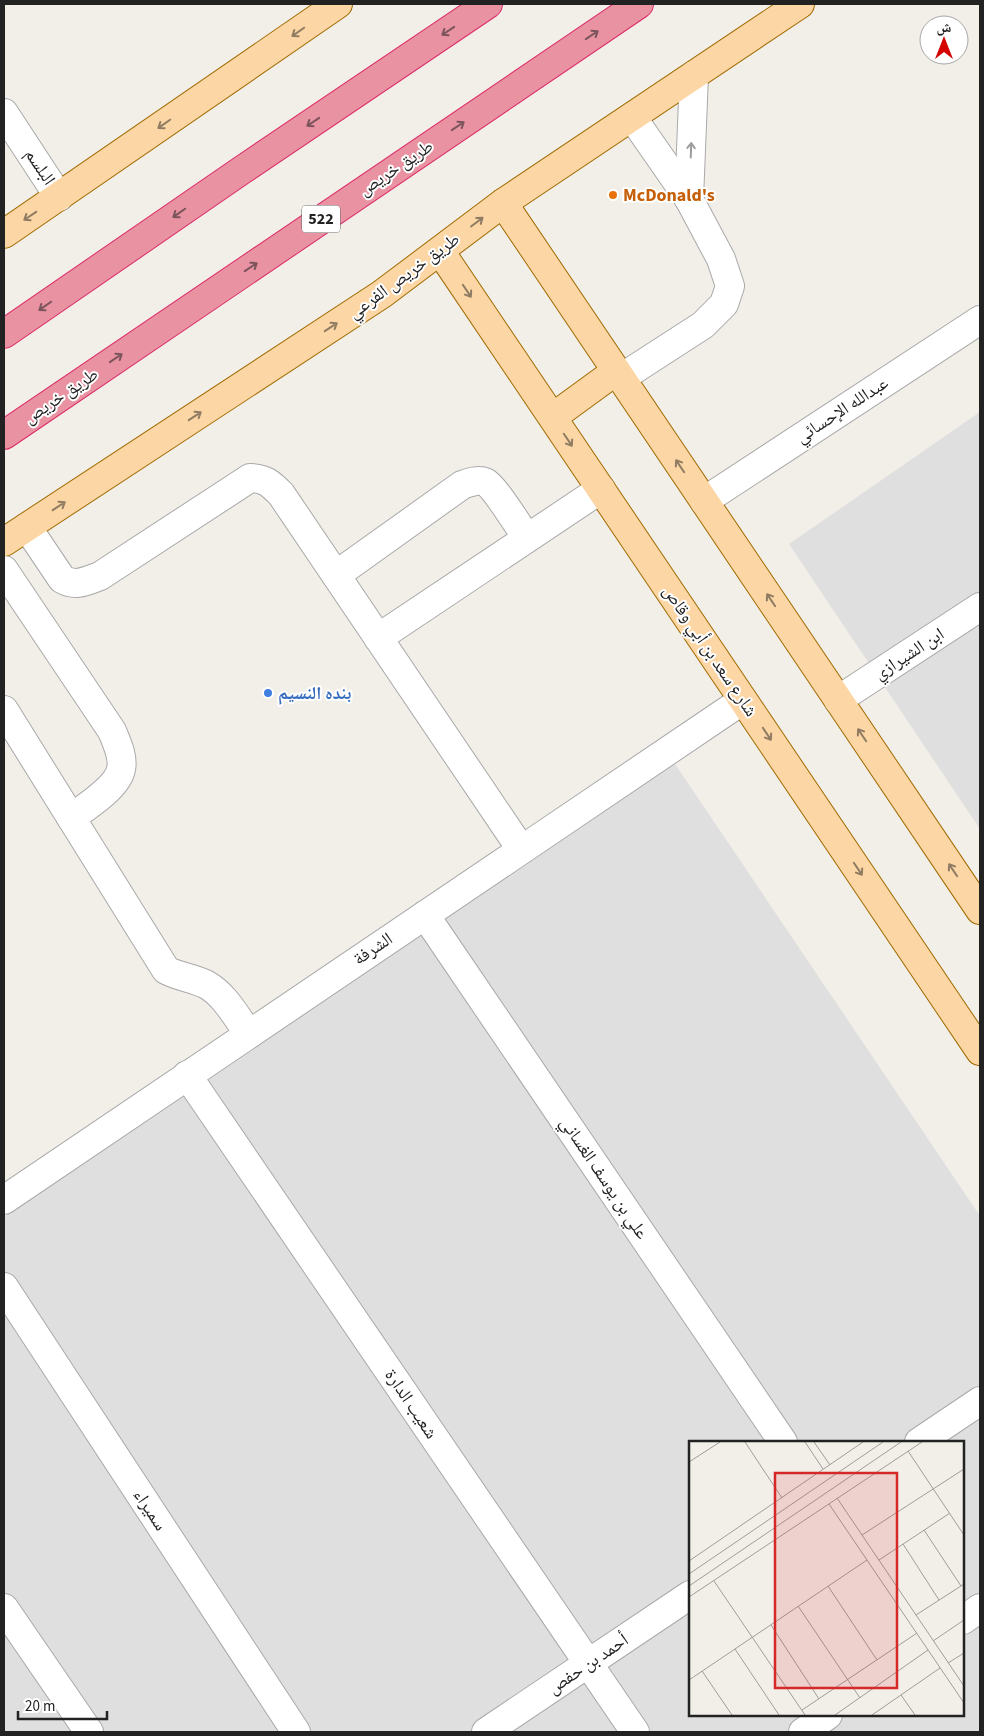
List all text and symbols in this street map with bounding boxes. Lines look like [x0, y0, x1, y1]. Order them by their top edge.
north arrow [919, 15, 969, 65]
text: ش [937, 18, 952, 38]
one-way arrow [291, 26, 305, 37]
one-way arrow [441, 26, 455, 36]
one-way arrow [585, 30, 599, 40]
one-way arrow [306, 117, 320, 127]
one-way arrow [157, 119, 171, 129]
one-way arrow [450, 121, 464, 131]
street label: طريق خريص [354, 134, 438, 202]
one-way arrow [686, 143, 696, 159]
street label: البلسم [19, 144, 61, 190]
place label: McDonald's [623, 183, 715, 208]
marker: McDonald's [607, 189, 619, 201]
road number: 522 [302, 205, 340, 232]
one-way arrow [172, 208, 186, 218]
one-way arrow [24, 211, 38, 221]
one-way arrow [470, 217, 483, 228]
street label: طريق خريص الفرعي [343, 227, 466, 326]
one-way arrow [243, 262, 257, 272]
one-way arrow [462, 284, 472, 298]
one-way arrow [38, 301, 52, 311]
one-way arrow [323, 322, 337, 332]
one-way arrow [109, 353, 123, 363]
street label: طريق خريص [19, 362, 103, 430]
street label: عبدالله الإحسائي [791, 371, 894, 451]
one-way arrow [188, 411, 202, 422]
one-way arrow [563, 433, 573, 447]
one-way arrow [675, 459, 685, 473]
one-way arrow [52, 500, 66, 511]
street label: شارع سعد بن أبي وقاص [655, 580, 763, 723]
one-way arrow [766, 594, 776, 608]
street label: ابن الشيرازي [869, 622, 950, 687]
place label: بنده النسيم [278, 681, 352, 706]
marker: بنده النسيم [262, 687, 274, 699]
one-way arrow [762, 727, 772, 741]
one-way arrow [857, 728, 867, 742]
one-way arrow [852, 862, 863, 876]
one-way arrow [948, 863, 958, 877]
street label: الشرفة [348, 927, 398, 971]
street label: علي بن يوسف الغساني [552, 1112, 654, 1245]
street label: شعيب الدارة [378, 1364, 444, 1444]
inset map [689, 1441, 964, 1716]
street label: سميراء [127, 1484, 173, 1536]
street label: أحمد بن حفص [543, 1628, 633, 1700]
scale bar [18, 1688, 106, 1720]
text: 20 m [25, 1696, 55, 1717]

